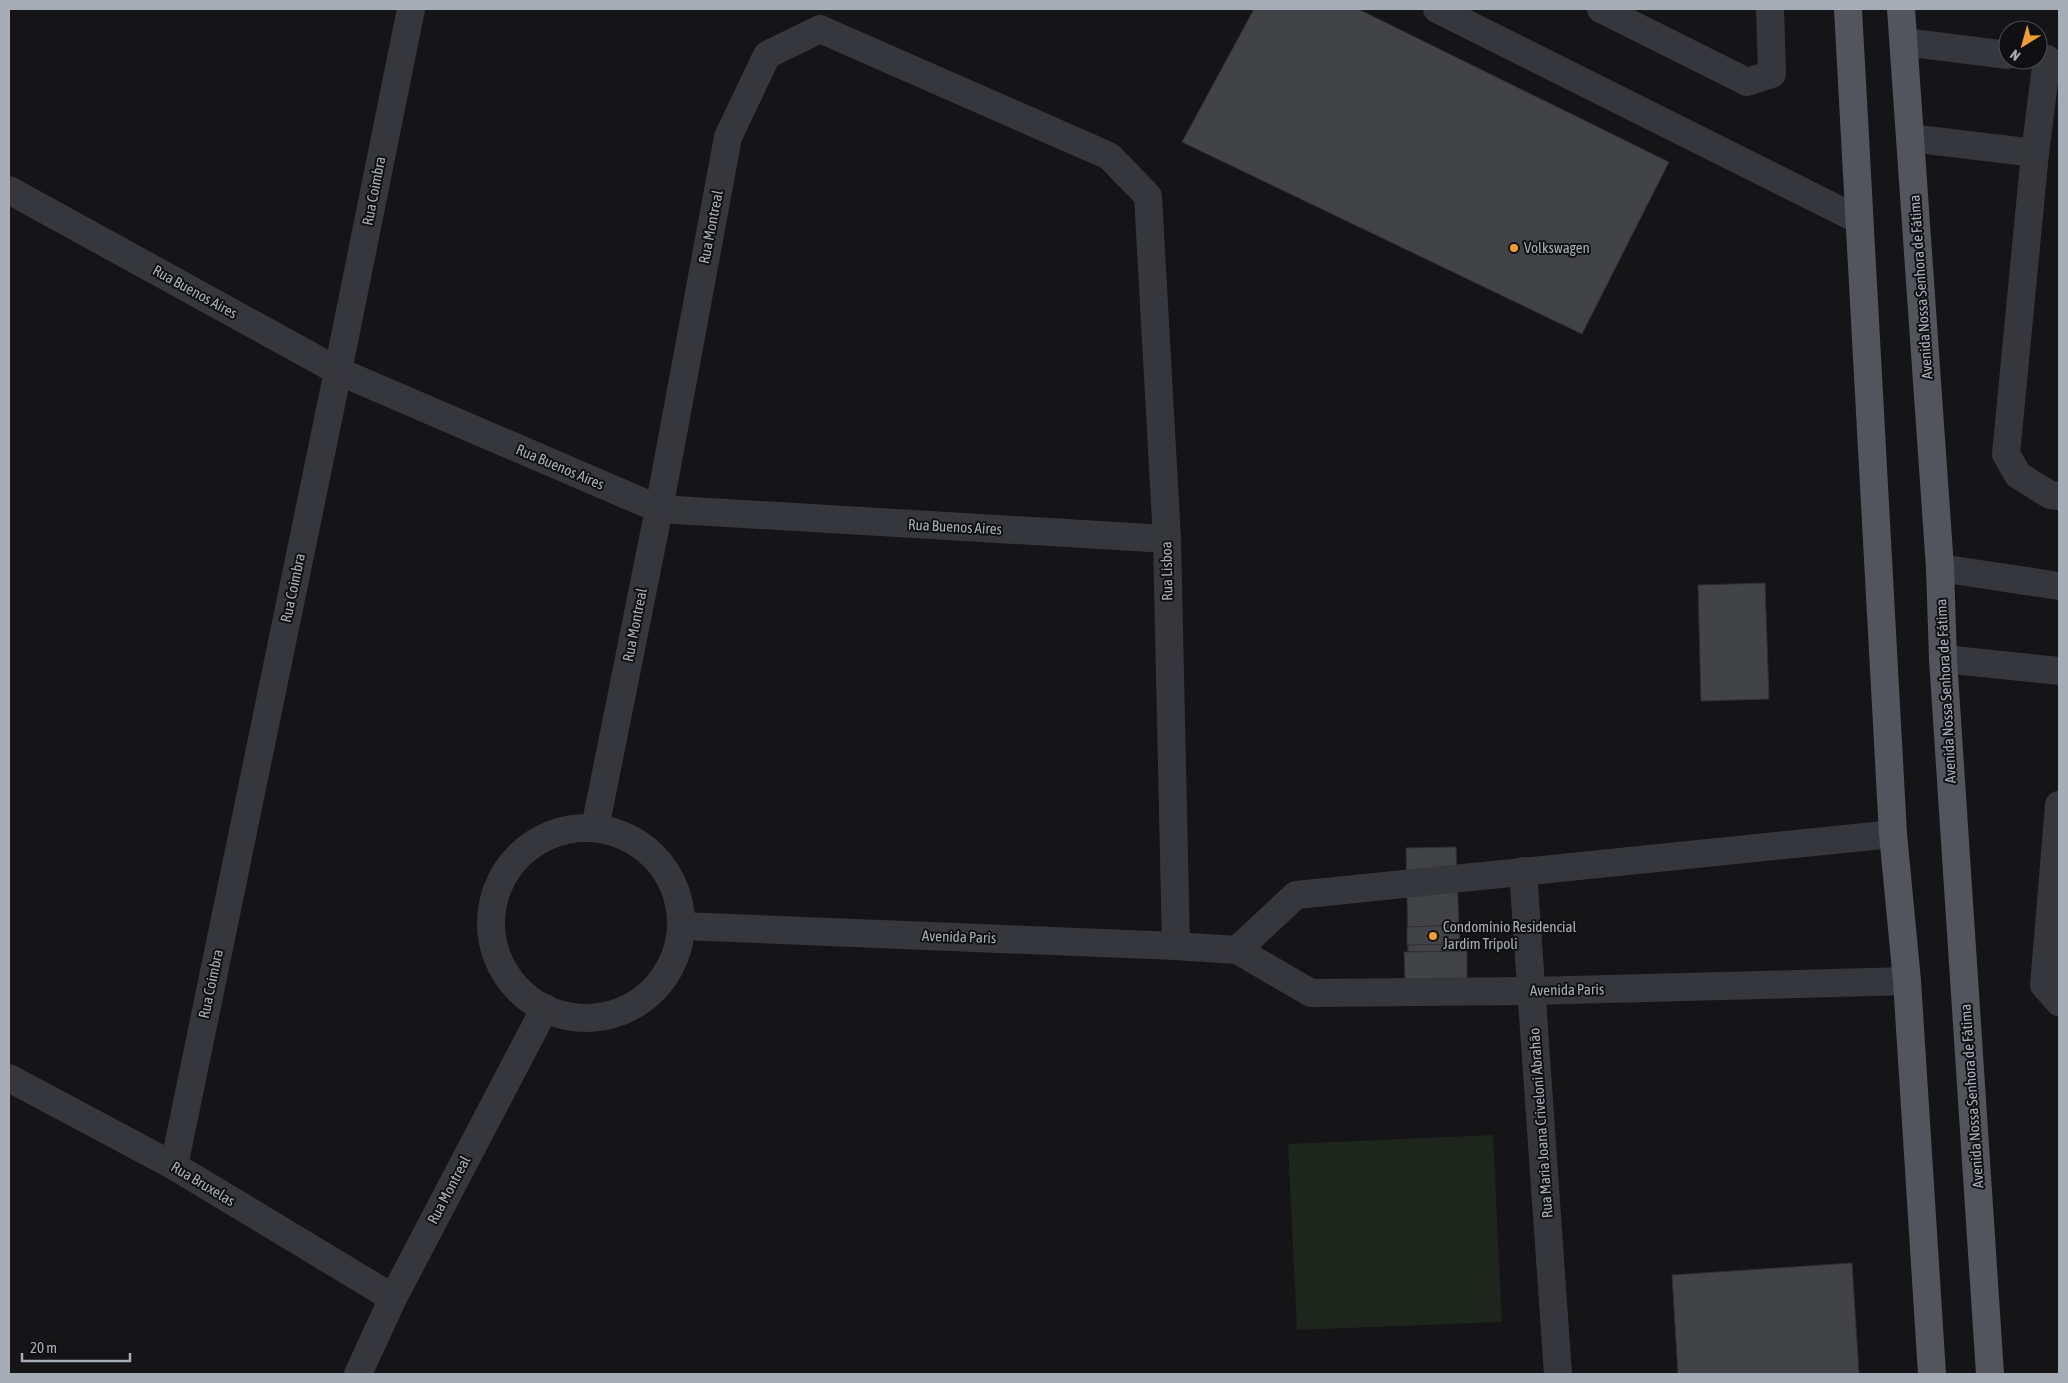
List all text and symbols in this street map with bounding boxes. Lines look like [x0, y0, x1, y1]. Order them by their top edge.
north arrow [1998, 20, 2048, 70]
text: N [2007, 47, 2023, 64]
street label: Rua Coimbra [358, 155, 389, 227]
street label: Rua Montreal [695, 189, 726, 265]
street label: Avenida Nossa Senhora de Fátima [1906, 194, 1935, 380]
place label: Volkswagen [1524, 239, 1590, 256]
marker: Volkswagen [1508, 242, 1520, 254]
street label: Rua Buenos Aires [150, 261, 240, 322]
street label: Rua Buenos Aires [514, 440, 607, 493]
street label: Rua Buenos Aires [908, 516, 1002, 537]
street label: Rua Lisboa [1157, 541, 1176, 601]
street label: Rua Coimbra [277, 552, 308, 624]
street label: Rua Montreal [619, 587, 650, 663]
street label: Avenida Nossa Senhora de Fátima [1932, 598, 1959, 784]
place label: Condomínio Residencial Jardim Trípoli [1443, 918, 1577, 952]
street label: Avenida Paris [922, 927, 996, 946]
marker: Condomínio Residencial Jardim Trípoli [1427, 930, 1439, 942]
street label: Rua Coimbra [195, 948, 226, 1020]
street label: Avenida Paris [1530, 980, 1604, 999]
street label: Avenida Nossa Senhora de Fátima [1957, 1003, 1986, 1189]
street label: Rua Maria Joana Criveloni Abrahão [1525, 1027, 1556, 1219]
street label: Rua Montreal [424, 1153, 474, 1227]
street label: Rua Bruxelas [168, 1158, 238, 1209]
scale bar [22, 1330, 130, 1362]
text: 20 m [30, 1339, 57, 1356]

